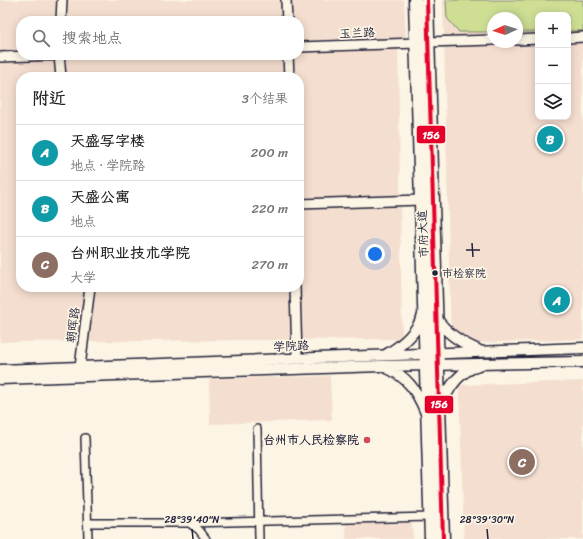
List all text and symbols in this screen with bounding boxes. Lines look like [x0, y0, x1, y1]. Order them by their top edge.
north arrow [487, 12, 523, 48]
map controls [535, 12, 571, 120]
button: + [535, 12, 571, 48]
search box [16, 16, 304, 60]
street label: 玉兰路 [339, 21, 375, 45]
text: 搜索地点 [62, 25, 122, 51]
icon: search [30, 27, 52, 49]
button: − [535, 48, 571, 84]
text: 附近 [32, 83, 66, 113]
button: layers [535, 84, 571, 120]
text: 3个结果 [242, 87, 288, 110]
pin: B [537, 124, 563, 154]
line badge: 156 [416, 125, 446, 144]
text: 156 [422, 126, 440, 145]
text: 天盛写字楼 [70, 128, 145, 154]
text: A [41, 141, 49, 164]
text: 200 m [251, 141, 288, 164]
text: 地点 · 学院路 [70, 154, 145, 177]
text: 天盛公寓 [70, 184, 130, 210]
text: B [41, 197, 49, 220]
text: 220 m [251, 197, 288, 220]
text: 地点 [70, 210, 96, 233]
street label: 市府大道 [411, 210, 435, 258]
text: 台州职业技术学院 [70, 240, 190, 266]
your location [365, 244, 385, 264]
text: C [41, 253, 49, 276]
text: 270 m [251, 253, 288, 276]
place label: 市检察院 [442, 264, 486, 283]
text: 大学 [70, 266, 96, 289]
marker: 市检察院 [430, 268, 440, 278]
pin: A [544, 285, 570, 315]
street label: 朝晖路 [60, 306, 86, 344]
street label: 学院路 [273, 334, 309, 358]
line badge: 156 [424, 395, 454, 414]
text: 156 [430, 395, 448, 414]
place label: 台州市人民检察院 [263, 429, 359, 451]
marker: 台州市人民检察院 [362, 435, 372, 445]
pin: C [509, 447, 535, 477]
text: 28°39'40"N [164, 511, 220, 529]
text: 28°39'30"N [460, 511, 514, 529]

